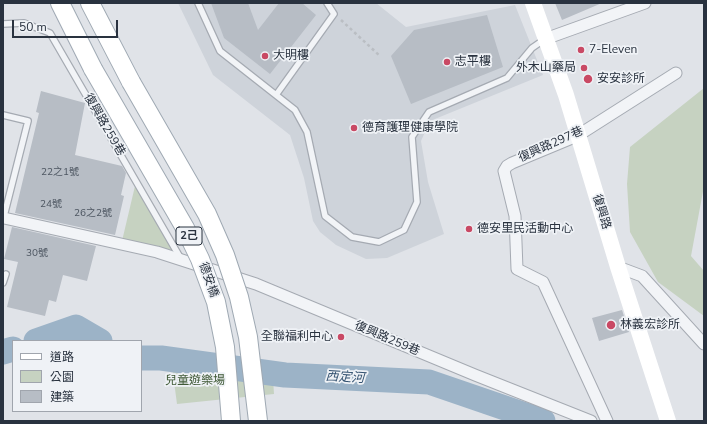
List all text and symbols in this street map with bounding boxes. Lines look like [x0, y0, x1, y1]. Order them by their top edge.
scale bar [14, 12, 120, 38]
text: 50 m [19, 19, 47, 35]
place label: 7-Eleven [589, 43, 637, 57]
marker: 7-Eleven [576, 45, 586, 55]
place label: 大明樓 [273, 49, 309, 63]
marker: 大明樓 [260, 51, 270, 61]
place label: 志平樓 [455, 55, 491, 69]
marker: 志平樓 [442, 57, 452, 67]
place label: 外木山藥局 [516, 61, 576, 75]
marker: 外木山藥局 [579, 63, 589, 73]
place label: 安安診所 [597, 72, 645, 86]
marker: 安安診所 [582, 73, 594, 85]
street label: 復興路259巷 [80, 91, 128, 159]
place label: 德育護理健康學院 [362, 121, 458, 135]
marker: 德育護理健康學院 [349, 123, 359, 133]
street label: 復興路297巷 [516, 124, 586, 166]
house number: 22之1號 [41, 167, 79, 179]
street label: 復興路 [589, 193, 613, 231]
house number: 24號 [40, 199, 62, 211]
house number: 26之2號 [74, 208, 112, 220]
place label: 德安里民活動中心 [477, 222, 573, 236]
marker: 德安里民活動中心 [464, 224, 474, 234]
road number: 2己 [176, 227, 202, 245]
house number: 30號 [26, 248, 48, 260]
street label: 德安橋 [195, 261, 221, 299]
place label: 林義宏診所 [620, 318, 680, 332]
street label: 復興路259巷 [352, 319, 422, 359]
marker: 林義宏診所 [605, 319, 617, 331]
place label: 全聯福利中心 [261, 330, 333, 344]
marker: 全聯福利中心 [336, 332, 346, 342]
legend [12, 340, 142, 412]
text: 道路 [50, 349, 74, 365]
text: 公園 [50, 369, 74, 385]
water label: 西定河 [325, 369, 365, 387]
park label: 兒童遊樂場 [165, 374, 225, 388]
text: 建築 [50, 389, 74, 405]

